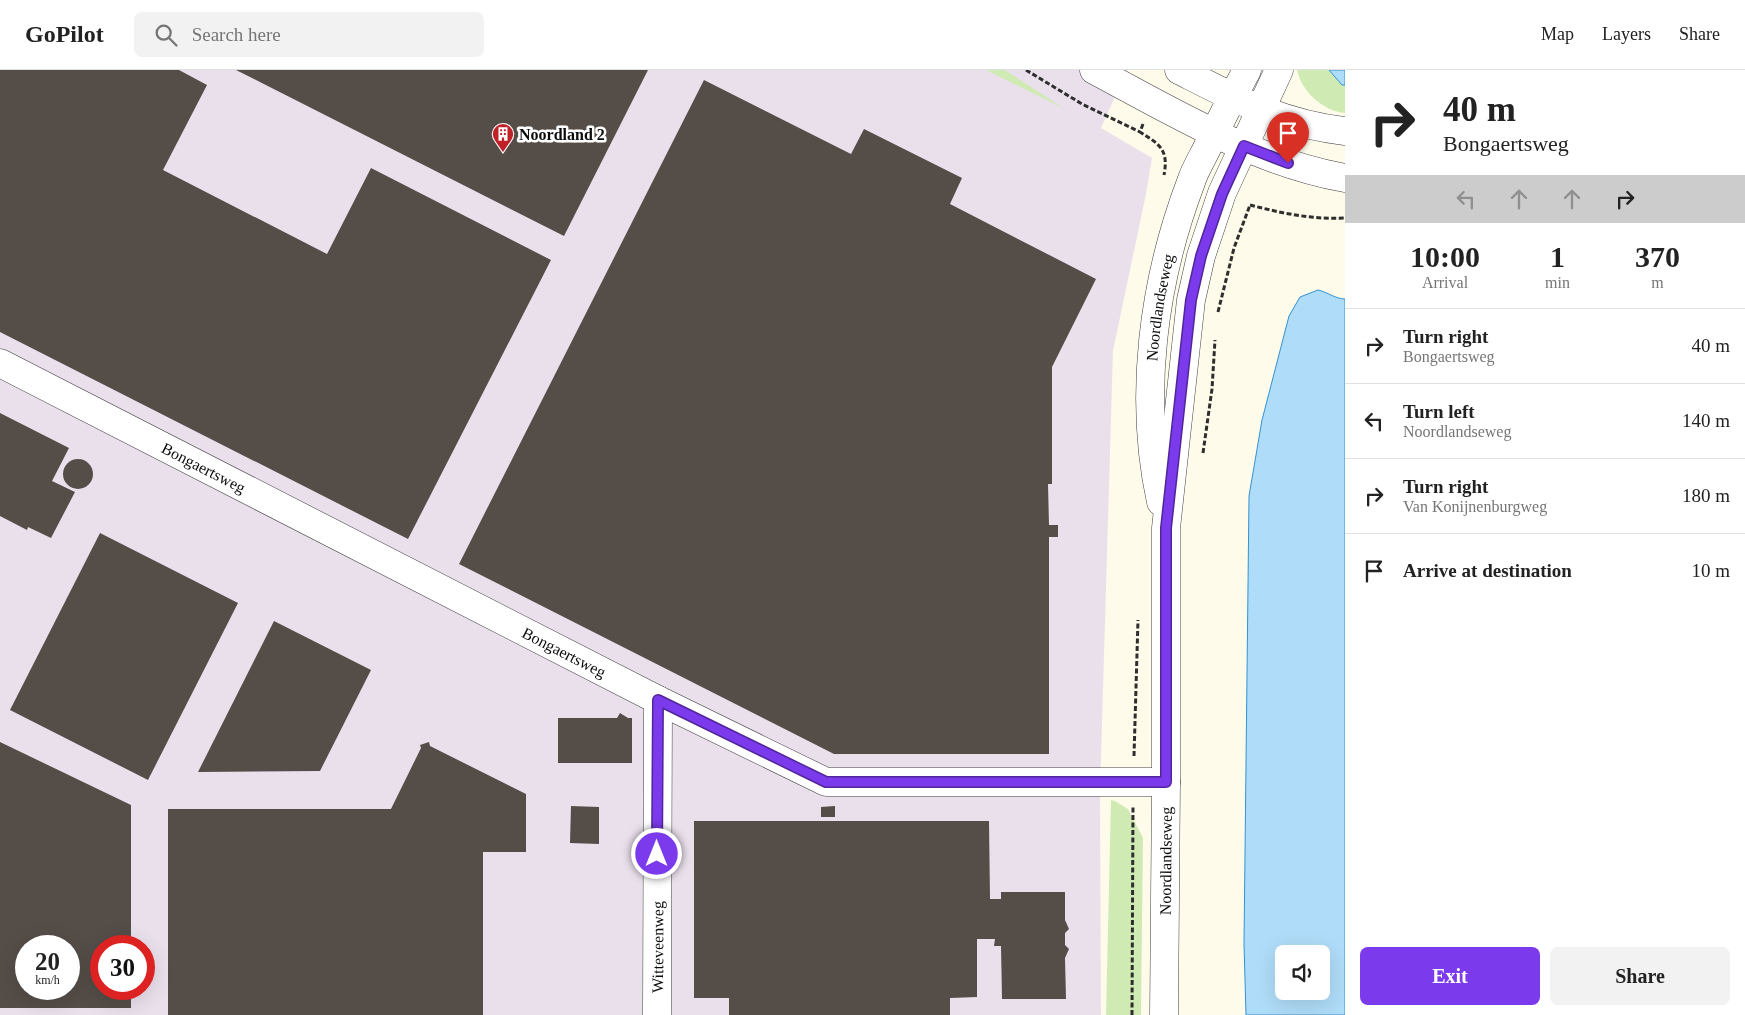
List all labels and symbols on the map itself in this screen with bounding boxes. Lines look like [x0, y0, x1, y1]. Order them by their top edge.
pin [1267, 112, 1309, 163]
building icon: Noordland 2 [491, 122, 515, 153]
place label: Noordland 2 [519, 126, 605, 143]
street label: Noordlandseweg [1143, 252, 1178, 362]
street label: Bongaertsweg [159, 439, 248, 497]
street label: Bongaertsweg [519, 624, 609, 682]
street label: Noordlandseweg [1157, 807, 1176, 915]
position arrow [630, 827, 682, 879]
street label: Witteveenweg [649, 901, 667, 993]
speed limit sign: 30 [90, 935, 155, 1000]

